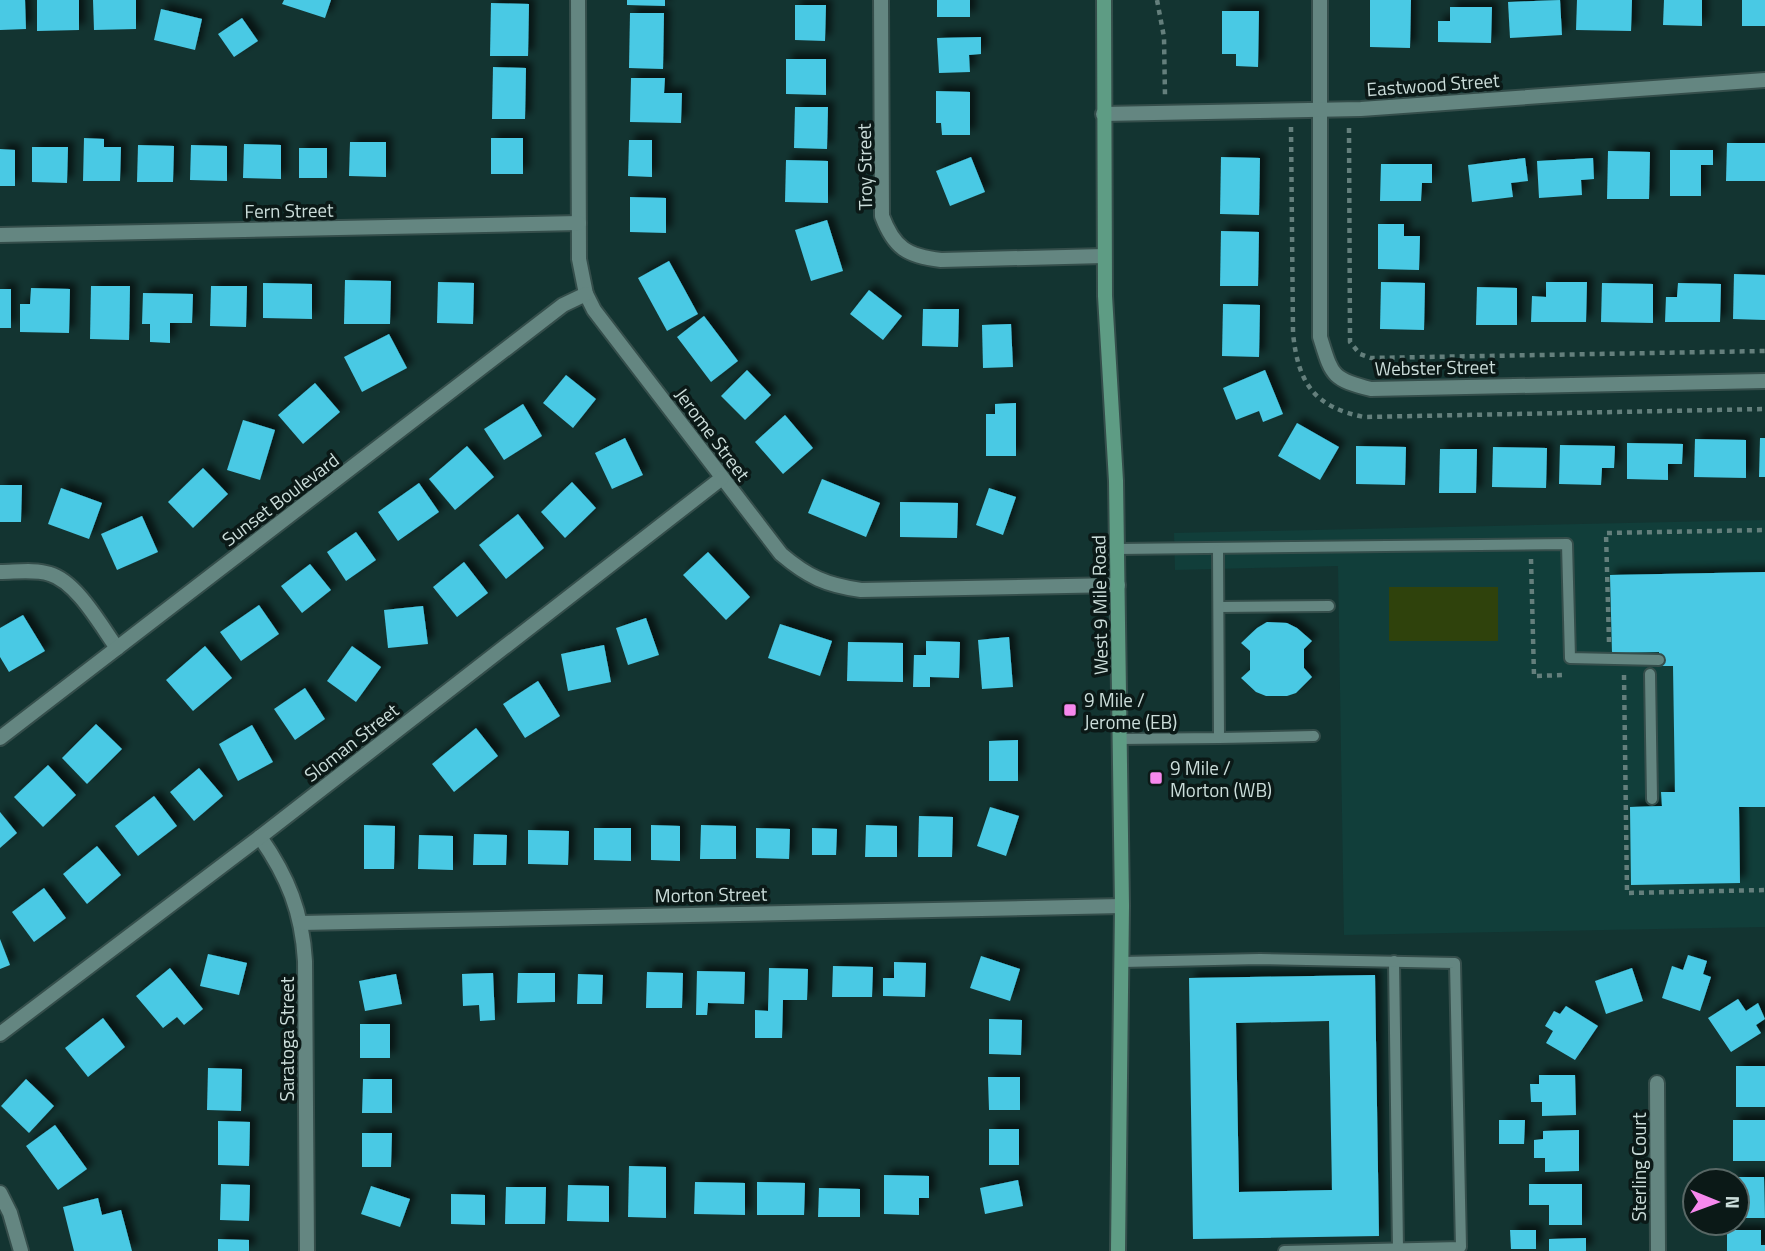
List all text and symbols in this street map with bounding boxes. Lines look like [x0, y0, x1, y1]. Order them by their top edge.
street label: Eastwood Street [1366, 65, 1501, 103]
street label: Troy Street [849, 123, 879, 211]
street label: Fern Street [244, 195, 334, 225]
street label: Webster Street [1374, 351, 1496, 383]
street label: Jerome Street [668, 381, 758, 487]
street label: Sunset Boulevard [215, 445, 345, 553]
street label: West 9 Mile Road [1083, 535, 1115, 675]
place label: 9 Mile / Jerome (EB) [1084, 685, 1177, 736]
street label: Sloman Street [297, 695, 405, 788]
marker: 9 Mile / Jerome (EB) [1062, 702, 1078, 718]
place label: 9 Mile / Morton (WB) [1170, 753, 1272, 804]
marker: 9 Mile / Morton (WB) [1148, 770, 1164, 786]
street label: Morton Street [654, 879, 768, 909]
street label: Saratoga Street [272, 976, 301, 1102]
street label: Sterling Court [1624, 1112, 1653, 1222]
north arrow [1681, 1167, 1751, 1237]
text: N [1719, 1195, 1748, 1209]

